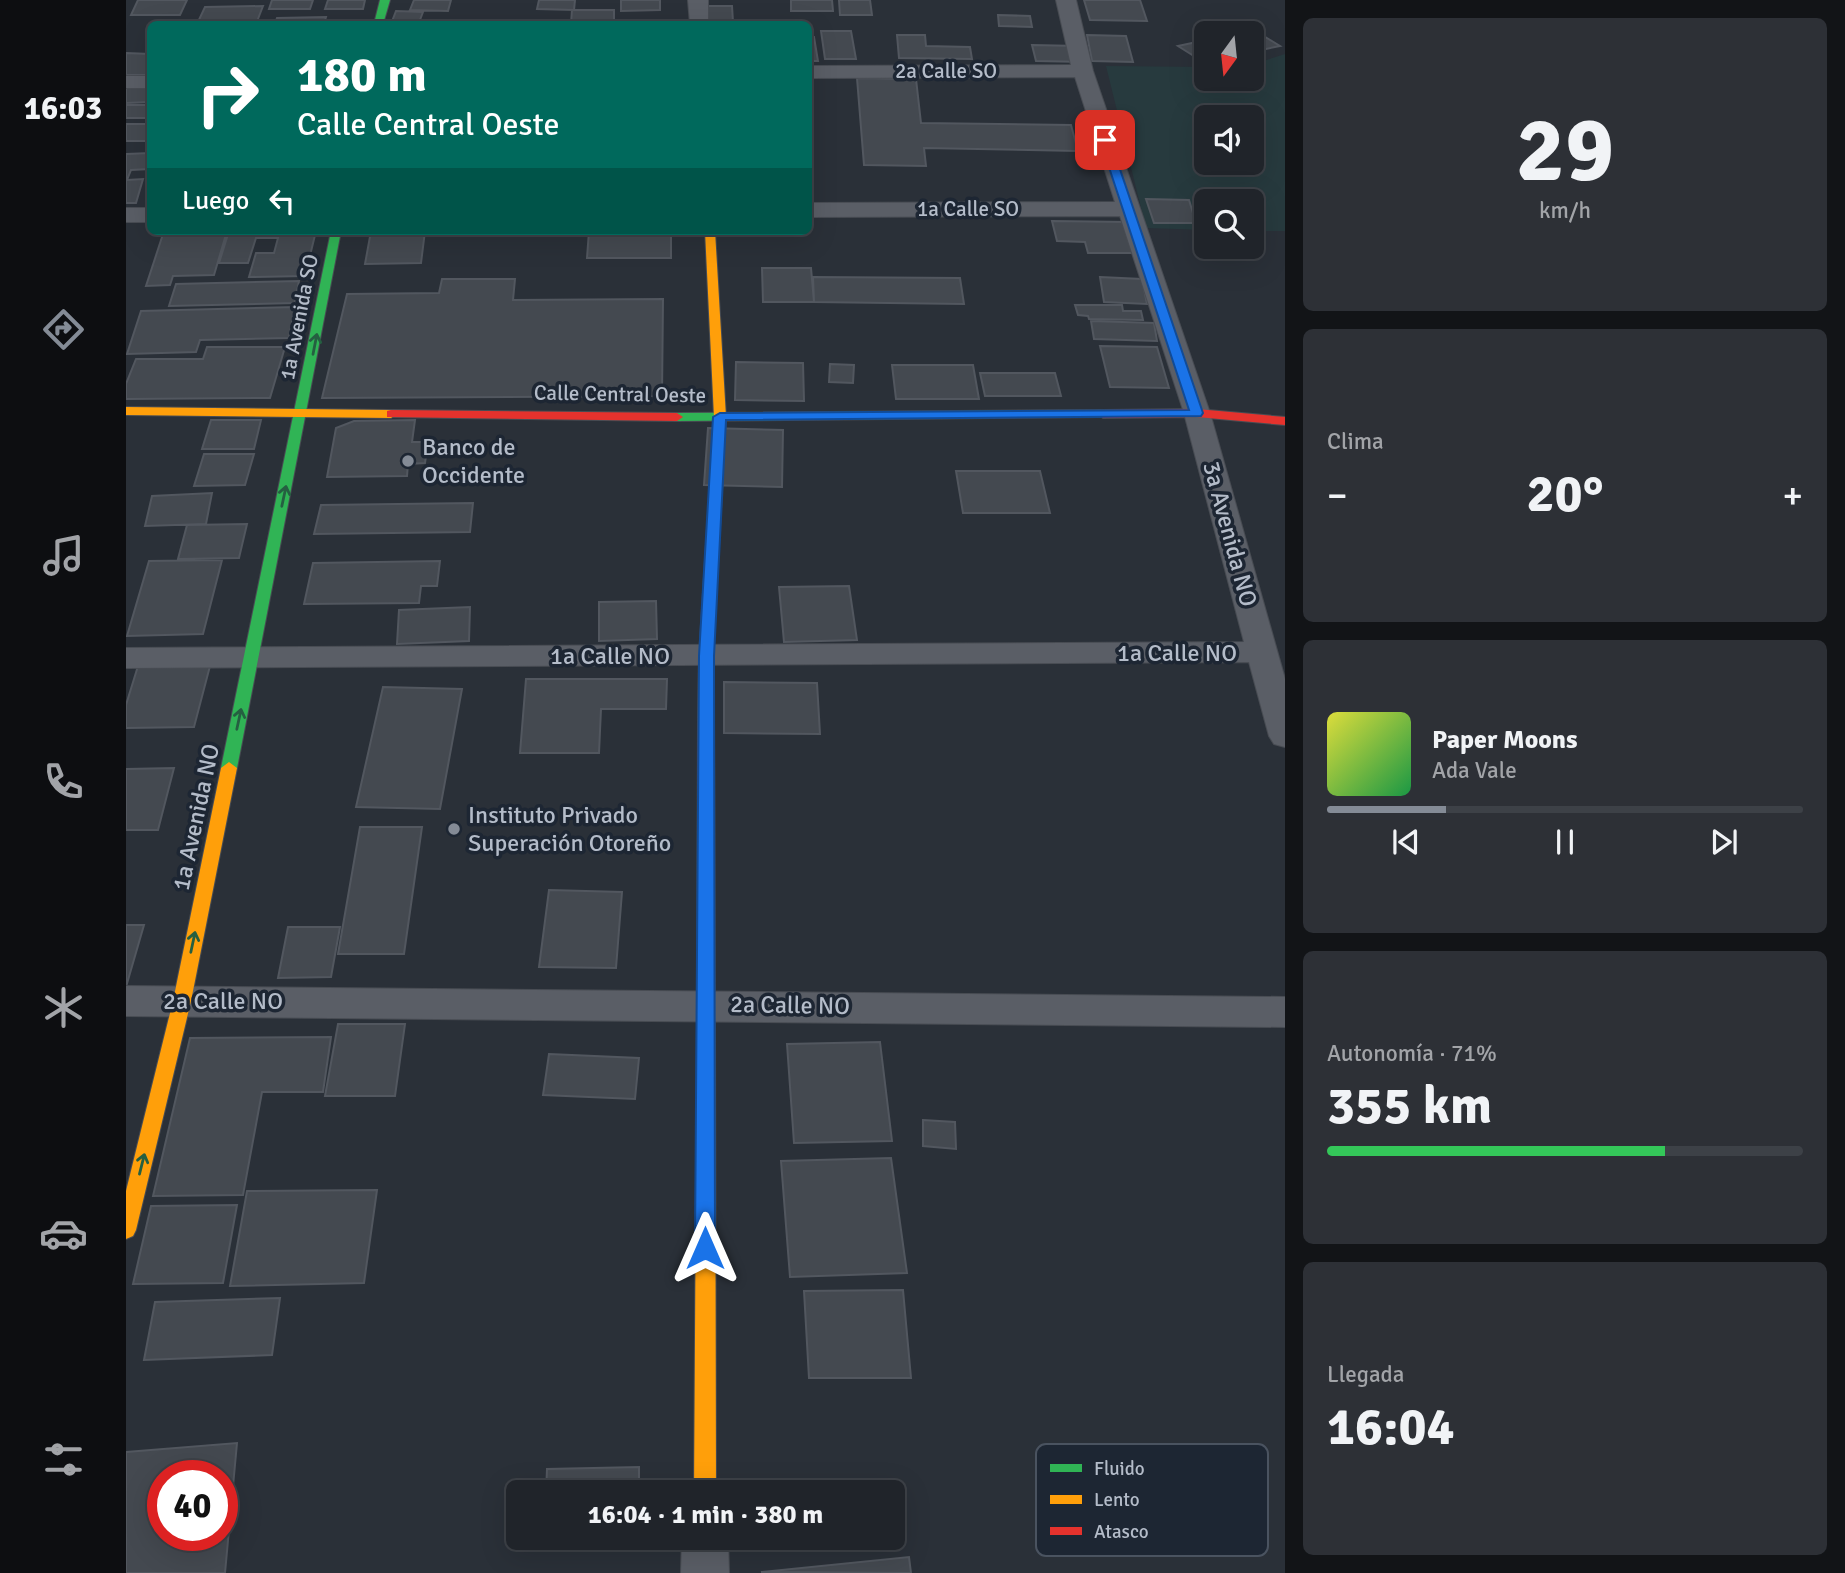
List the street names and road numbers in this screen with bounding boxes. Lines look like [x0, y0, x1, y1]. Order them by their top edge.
street label: 2a Calle SO [895, 58, 997, 84]
street label: 1a Calle SO [917, 196, 1019, 222]
street label: 1a Avenida SO [274, 252, 324, 382]
street label: Calle Central Oeste [534, 379, 706, 409]
street label: 3a Avenida NO [1196, 458, 1264, 610]
street label: 1a Calle NO [1117, 638, 1237, 668]
street label: 1a Calle NO [550, 641, 670, 671]
street label: 1a Avenida NO [166, 741, 226, 893]
street label: 2a Calle NO [163, 986, 283, 1016]
street label: 2a Calle NO [730, 989, 850, 1021]

